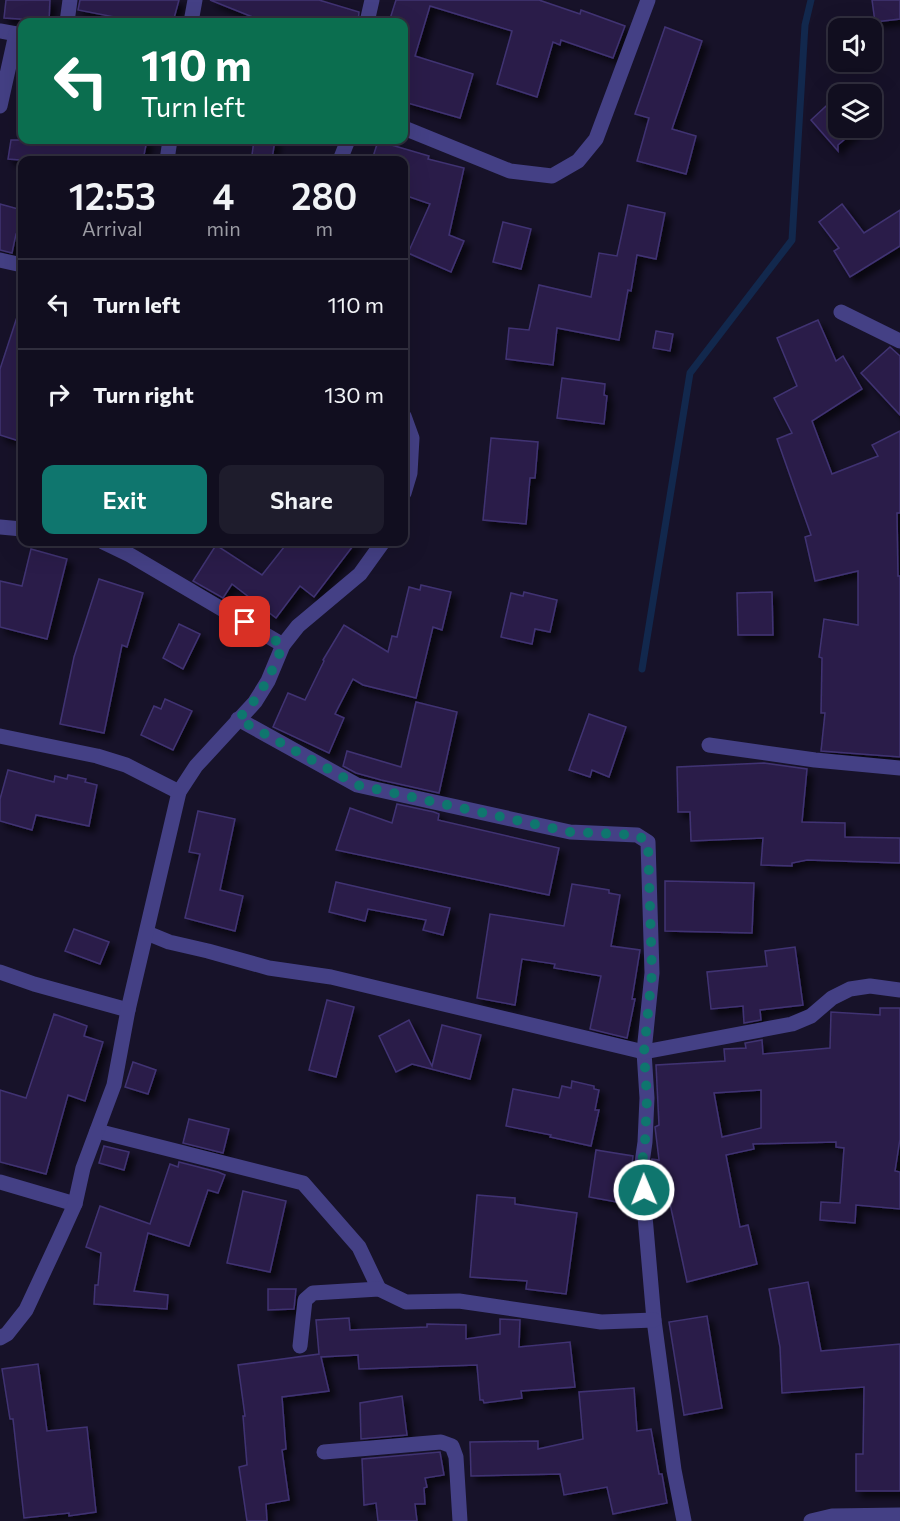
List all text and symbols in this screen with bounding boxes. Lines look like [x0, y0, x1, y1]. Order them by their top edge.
map controls [828, 18, 882, 138]
button: sound [828, 18, 882, 72]
text: 110 m [141, 38, 252, 90]
icon: left [42, 42, 120, 120]
button: layers [828, 84, 882, 138]
text: Turn left [141, 90, 245, 123]
text: 12:53 [69, 173, 156, 217]
text: 4 [213, 173, 235, 217]
text: 280 [291, 173, 357, 217]
text: Arrival [82, 216, 143, 240]
text: min [207, 216, 241, 240]
text: m [316, 216, 333, 240]
icon: left [42, 288, 75, 321]
text: Turn left [93, 291, 180, 318]
text: 110 m [327, 291, 384, 318]
icon: right [42, 378, 75, 411]
text: Turn right [93, 381, 194, 408]
text: 130 m [324, 381, 384, 408]
button: Exit [42, 465, 207, 534]
button: Share [219, 465, 384, 534]
pin [219, 596, 270, 647]
icon: arrive [228, 605, 261, 638]
position arrow [612, 1158, 676, 1222]

